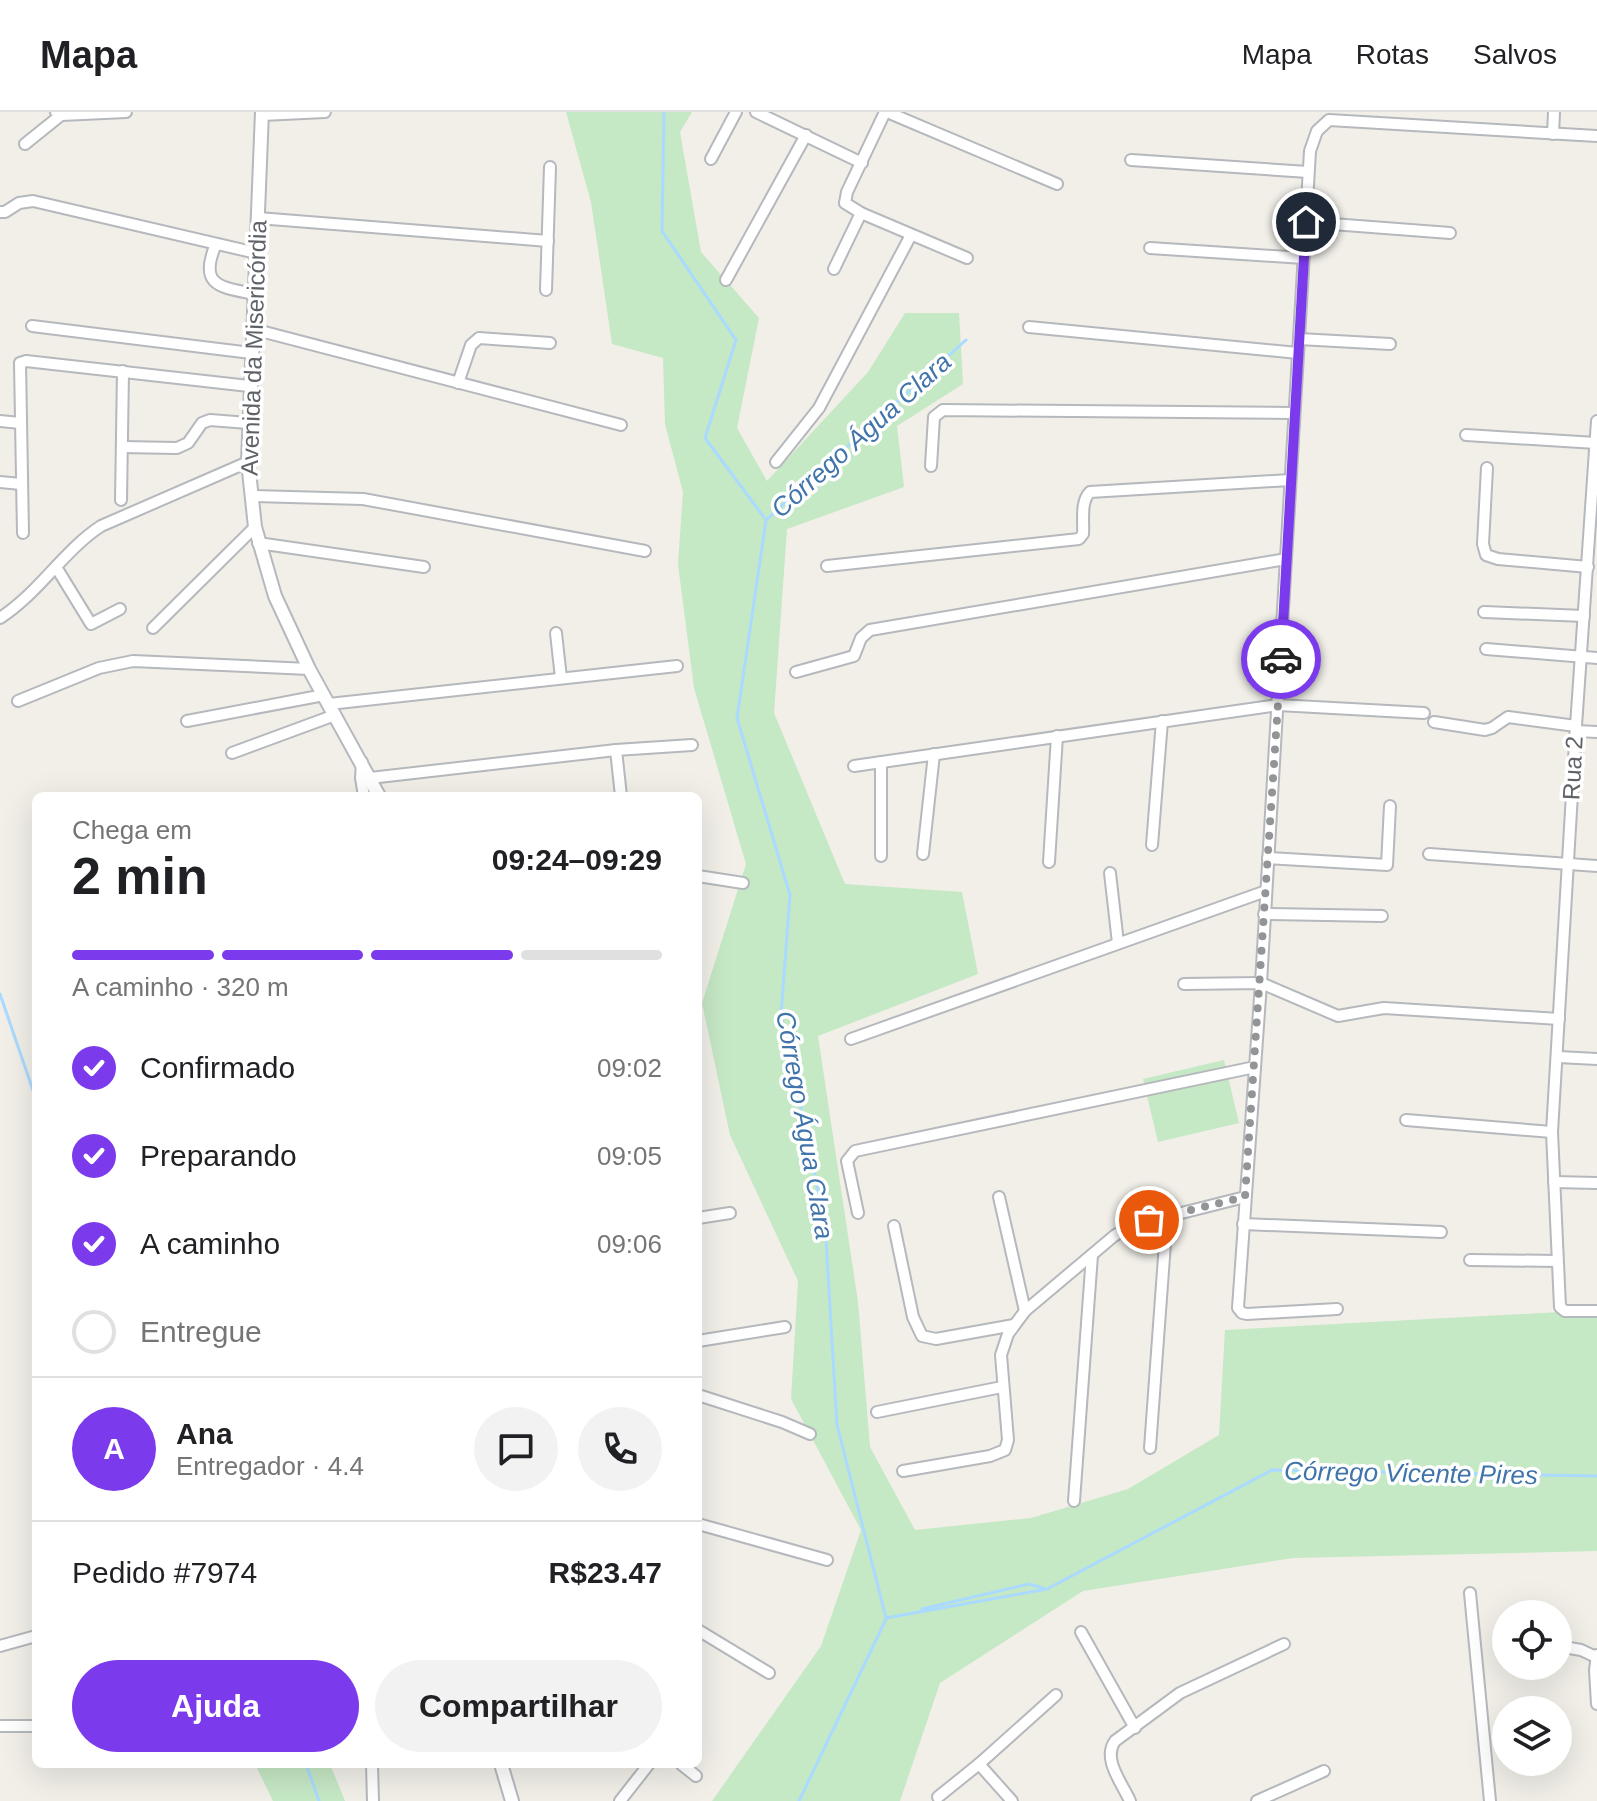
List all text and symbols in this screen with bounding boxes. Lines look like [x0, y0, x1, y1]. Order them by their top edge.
text: Mapa [40, 34, 137, 76]
text: Mapa [1242, 39, 1312, 70]
text: Rotas [1356, 39, 1429, 70]
text: Salvos [1473, 39, 1557, 70]
pin [1272, 188, 1340, 256]
icon: home [1284, 200, 1328, 244]
street label: Avenida da Misericórdia [236, 219, 271, 476]
water label: Córrego Água Clara [765, 346, 957, 524]
courier [1241, 619, 1321, 699]
icon: car [1259, 637, 1303, 681]
street label: Rua 2 [1557, 735, 1588, 801]
text: Chega em [72, 815, 192, 845]
text: 09:24–09:29 [492, 843, 662, 876]
text: 2 min [72, 847, 208, 905]
text: A caminho · 320 m [72, 972, 289, 1002]
water label: Córrego Água Clara [770, 1009, 840, 1241]
icon: check [72, 1046, 116, 1090]
text: Confirmado [140, 1051, 295, 1084]
text: 09:02 [597, 1053, 662, 1083]
icon: check [72, 1134, 116, 1178]
text: Preparando [140, 1139, 297, 1172]
text: 09:05 [597, 1141, 662, 1171]
pin [1115, 1186, 1183, 1254]
icon: bag [1127, 1198, 1171, 1242]
icon: check [72, 1222, 116, 1266]
text: A caminho [140, 1227, 280, 1260]
text: 09:06 [597, 1229, 662, 1259]
text: Entregue [140, 1315, 262, 1348]
button: chat [474, 1407, 558, 1491]
button: phone [578, 1407, 662, 1491]
text: Ana [176, 1417, 233, 1450]
text: A [103, 1432, 125, 1465]
text: Entregador · 4.4 [176, 1451, 364, 1481]
water label: Córrego Vicente Pires [1284, 1456, 1538, 1490]
text: Pedido #7974 [72, 1556, 257, 1589]
text: R$23.47 [549, 1556, 662, 1589]
map controls [1492, 1600, 1572, 1776]
button: locate [1492, 1600, 1572, 1680]
button: Ajuda [72, 1660, 359, 1752]
button: Compartilhar [375, 1660, 662, 1752]
button: layers [1492, 1696, 1572, 1776]

